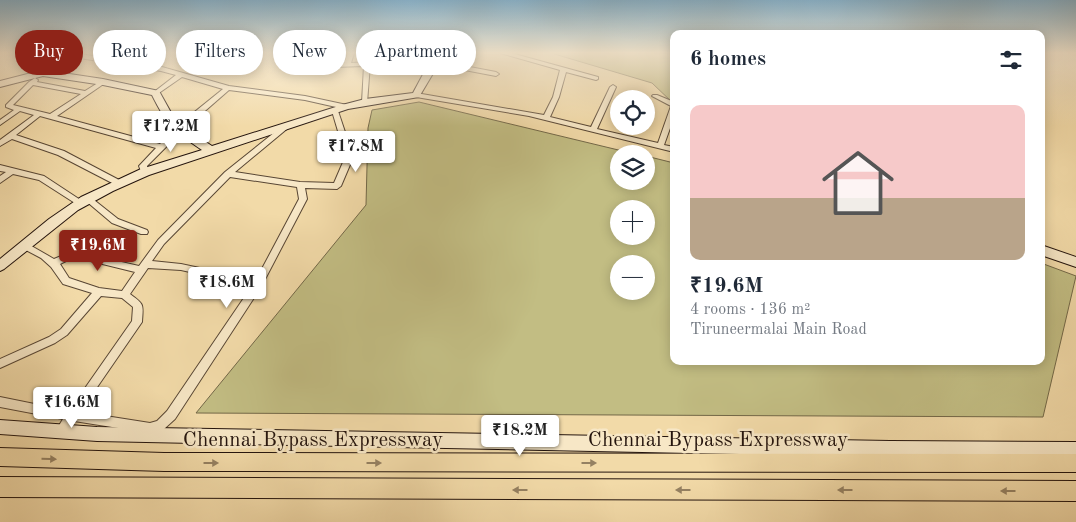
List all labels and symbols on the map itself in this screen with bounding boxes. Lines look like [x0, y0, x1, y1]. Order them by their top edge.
pin: ₹17.2M [130, 110, 212, 153]
pin: ₹17.8M [315, 130, 397, 173]
pin: ₹19.6M [57, 230, 139, 272]
pin: ₹18.6M [186, 266, 268, 309]
pin: ₹16.6M [31, 386, 113, 429]
pin: ₹18.2M [479, 414, 561, 457]
street label: Chennai Bypass Expressway [183, 430, 443, 451]
street label: Chennai Bypass Expressway [588, 430, 848, 451]
one-way arrow [41, 455, 57, 463]
one-way arrow [203, 459, 219, 467]
one-way arrow [366, 459, 382, 467]
one-way arrow [581, 459, 597, 467]
one-way arrow [512, 486, 528, 494]
one-way arrow [675, 486, 691, 494]
one-way arrow [837, 486, 853, 494]
one-way arrow [1000, 487, 1016, 495]

